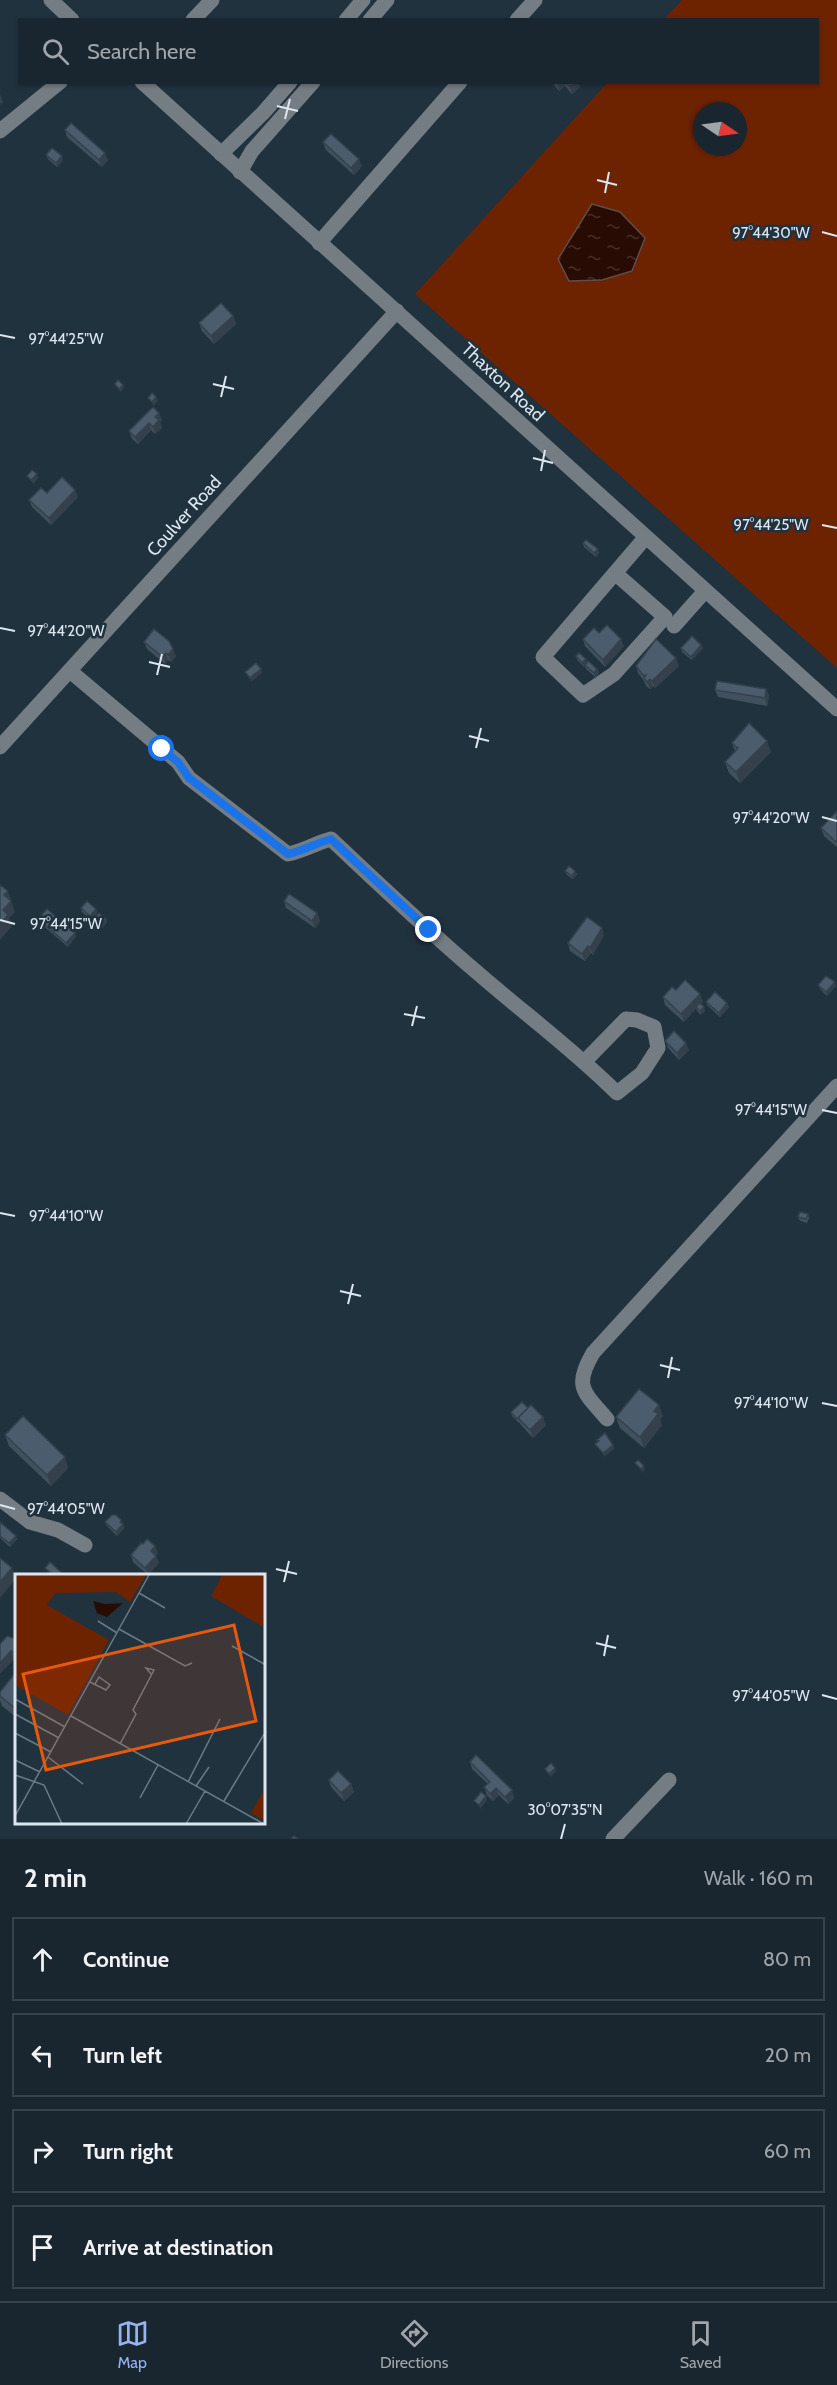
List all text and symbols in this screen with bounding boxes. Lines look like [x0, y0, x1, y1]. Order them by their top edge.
search box [18, 18, 819, 84]
icon: search [39, 35, 72, 68]
text: Search here [87, 38, 196, 65]
north arrow [693, 102, 747, 156]
text: 97°44'30"W [732, 224, 810, 242]
text: 97°44'25"W [29, 330, 104, 348]
street label: Thaxton Road [457, 338, 549, 426]
street label: Coulver Road [142, 471, 226, 561]
text: 97°44'25"W [734, 516, 809, 534]
text: 97°44'20"W [27, 622, 105, 640]
route start [148, 735, 174, 761]
text: 97°44'20"W [732, 809, 810, 827]
text: 97°44'15"W [30, 915, 103, 933]
route end [415, 916, 441, 942]
text: 97°44'15"W [735, 1101, 808, 1119]
text: 97°44'10"W [29, 1207, 104, 1225]
text: 97°44'10"W [734, 1394, 809, 1412]
text: 97°44'05"W [27, 1500, 105, 1518]
inset map [15, 1574, 266, 1824]
text: 97°44'05"W [732, 1687, 810, 1705]
text: 30°07'35"N [528, 1801, 603, 1819]
text: 2 min [24, 1862, 87, 1894]
text: Walk · 160 m [704, 1866, 813, 1890]
icon: ahead [26, 1943, 59, 1976]
text: Continue [83, 1946, 169, 1973]
text: 80 m [763, 1947, 811, 1971]
icon: left [26, 2039, 59, 2072]
text: Turn left [83, 2042, 162, 2069]
text: 20 m [765, 2043, 811, 2067]
icon: right [26, 2135, 59, 2168]
text: Turn right [83, 2138, 173, 2165]
text: 60 m [764, 2139, 811, 2163]
icon: arrive [26, 2231, 59, 2264]
text: Arrive at destination [83, 2234, 273, 2261]
tab: Map [116, 2317, 149, 2372]
tab: Directions [380, 2317, 448, 2372]
tab: Saved [680, 2317, 721, 2372]

